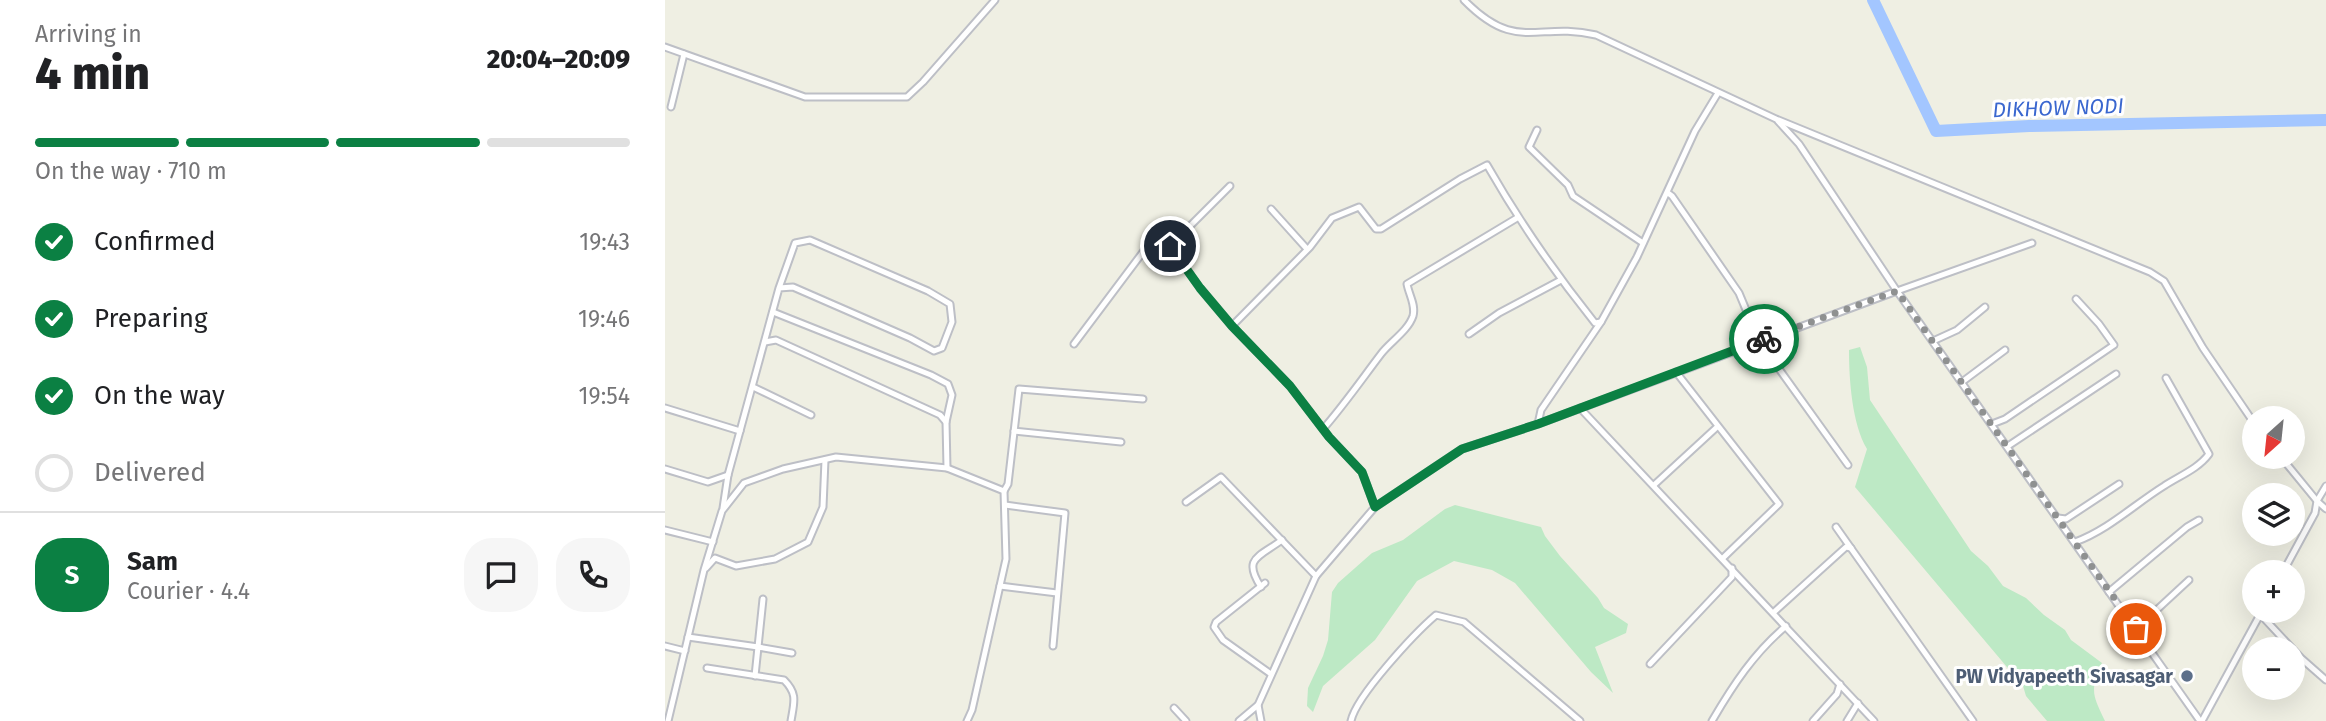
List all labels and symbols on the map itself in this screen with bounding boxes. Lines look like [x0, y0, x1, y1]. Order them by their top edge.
water label: DIKHOW NODI [1992, 93, 2124, 123]
pin [1140, 216, 1200, 276]
courier [1729, 304, 1799, 374]
north arrow [2242, 406, 2305, 469]
pin [2106, 599, 2166, 659]
place label: PW Vidyapeeth Sivasagar [1956, 665, 2173, 688]
marker: PW Vidyapeeth Sivasagar [2179, 668, 2195, 684]

